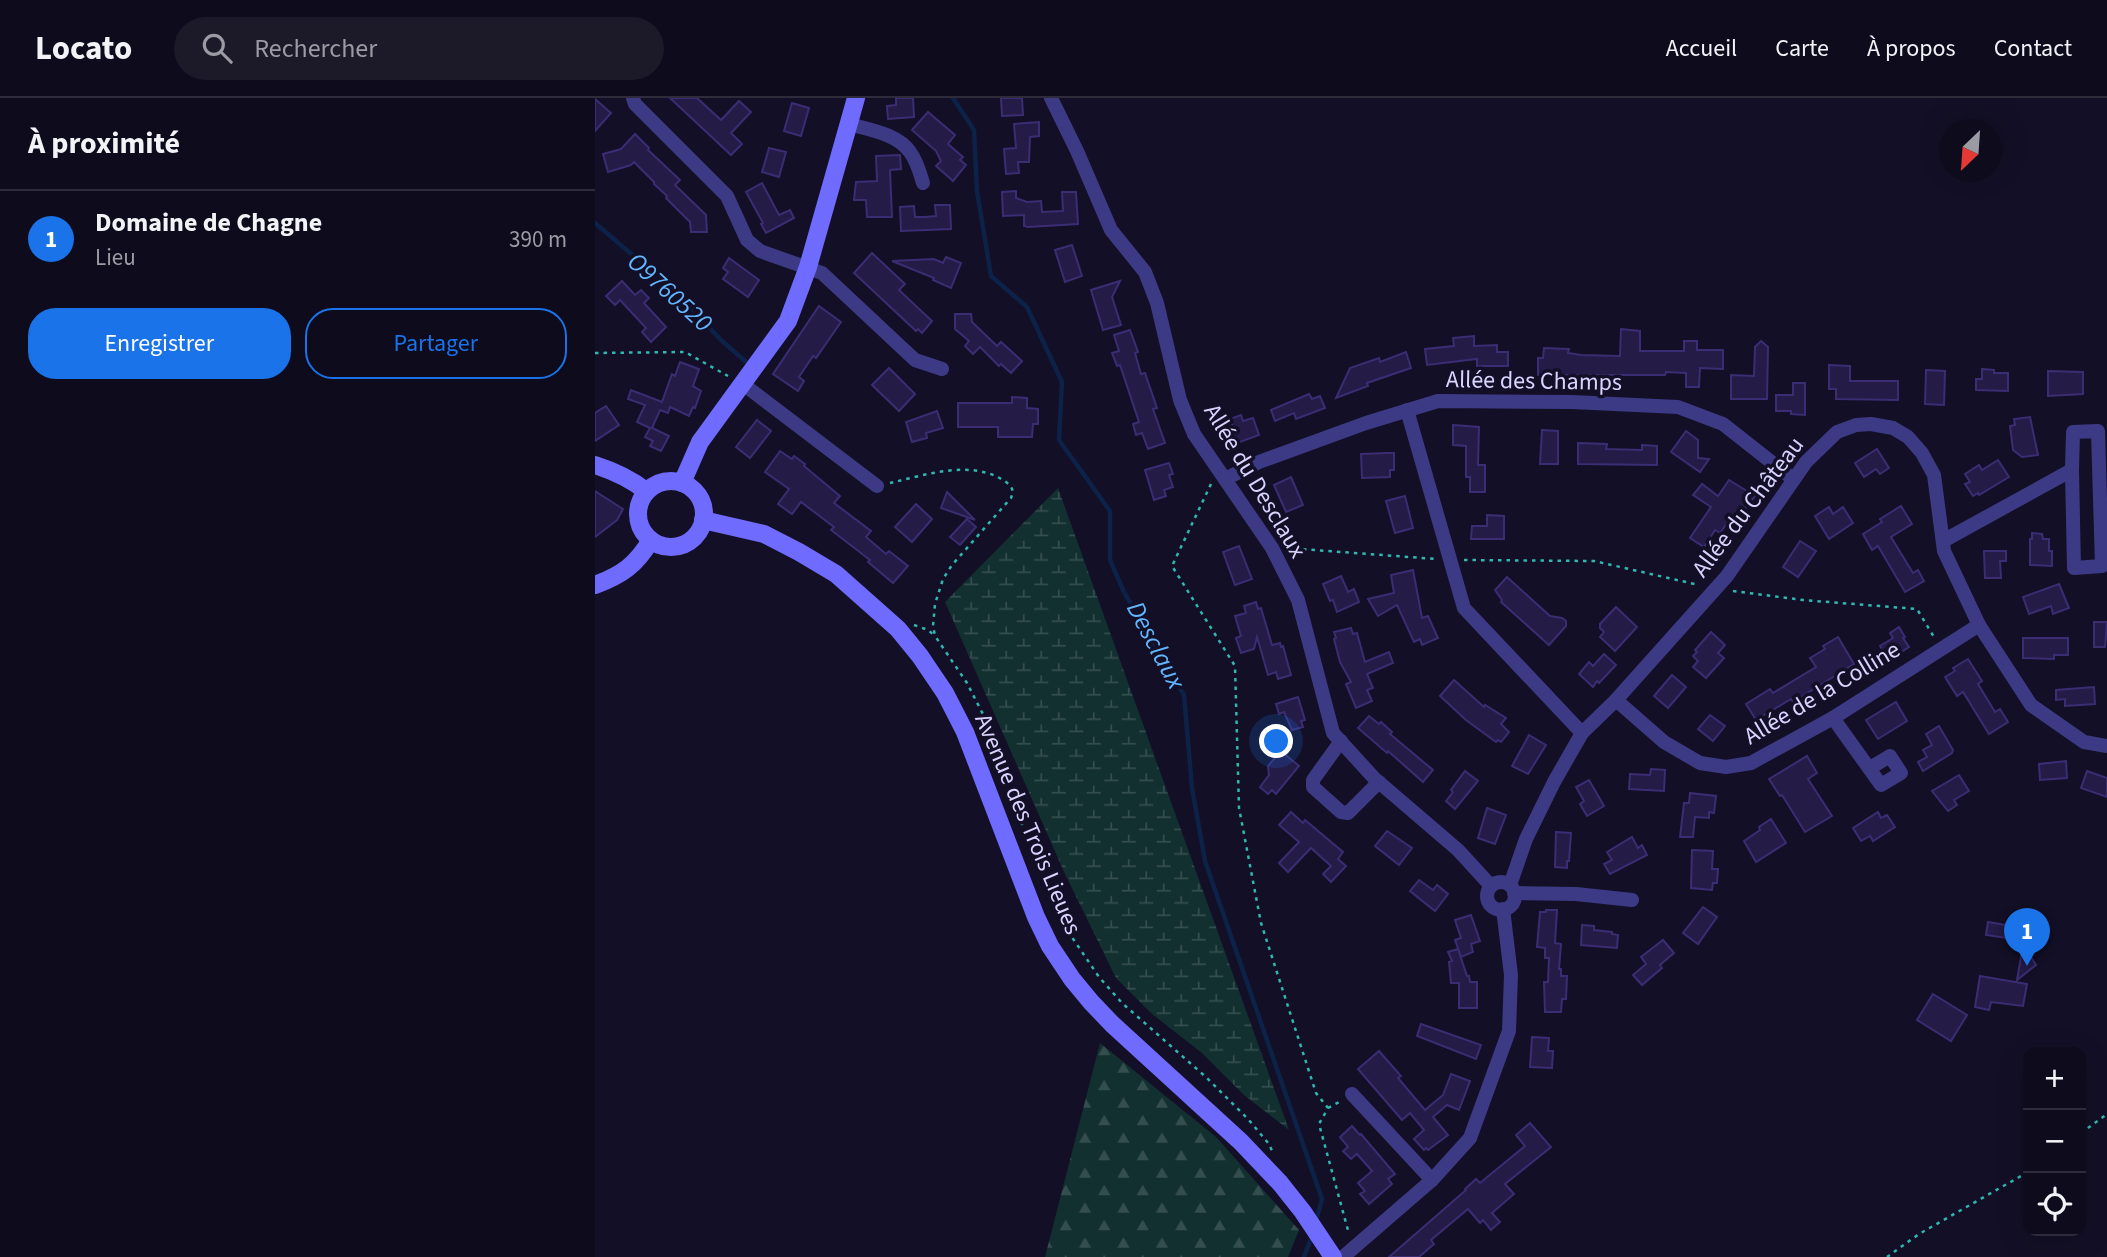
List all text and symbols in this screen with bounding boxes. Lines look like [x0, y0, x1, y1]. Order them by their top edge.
search box [174, 17, 664, 80]
text: Locato [35, 25, 132, 72]
icon: search [198, 29, 236, 67]
text: Rechercher [254, 30, 377, 67]
text: Accueil [1666, 31, 1737, 66]
text: Carte [1775, 31, 1829, 66]
text: À propos [1867, 31, 1956, 66]
text: Contact [1994, 31, 2072, 66]
north arrow [1939, 119, 2002, 182]
text: À proximité [28, 122, 180, 165]
text: Domaine de Chagne [95, 204, 322, 241]
text: 1 [45, 223, 57, 256]
text: 390 m [509, 223, 567, 256]
text: Lieu [95, 241, 136, 274]
water label: O9760520 [619, 244, 721, 341]
button: Enregistrer [28, 308, 291, 379]
button: Partager [305, 308, 567, 379]
street label: Allée des Champs [1446, 362, 1622, 400]
street label: Allée du Desclaux [1195, 397, 1315, 565]
street label: Allée du Château [1683, 429, 1813, 585]
water label: Desclaux [1117, 594, 1195, 697]
street label: Allée de la Colline [1737, 632, 1907, 754]
street label: Avenue des Trois Lieues [966, 708, 1090, 940]
your location [1259, 724, 1293, 758]
pin: 1 [2004, 908, 2050, 966]
map controls [2023, 1047, 2086, 1236]
button: + [2023, 1047, 2086, 1110]
button: − [2023, 1110, 2086, 1173]
button: locate [2023, 1173, 2086, 1236]

